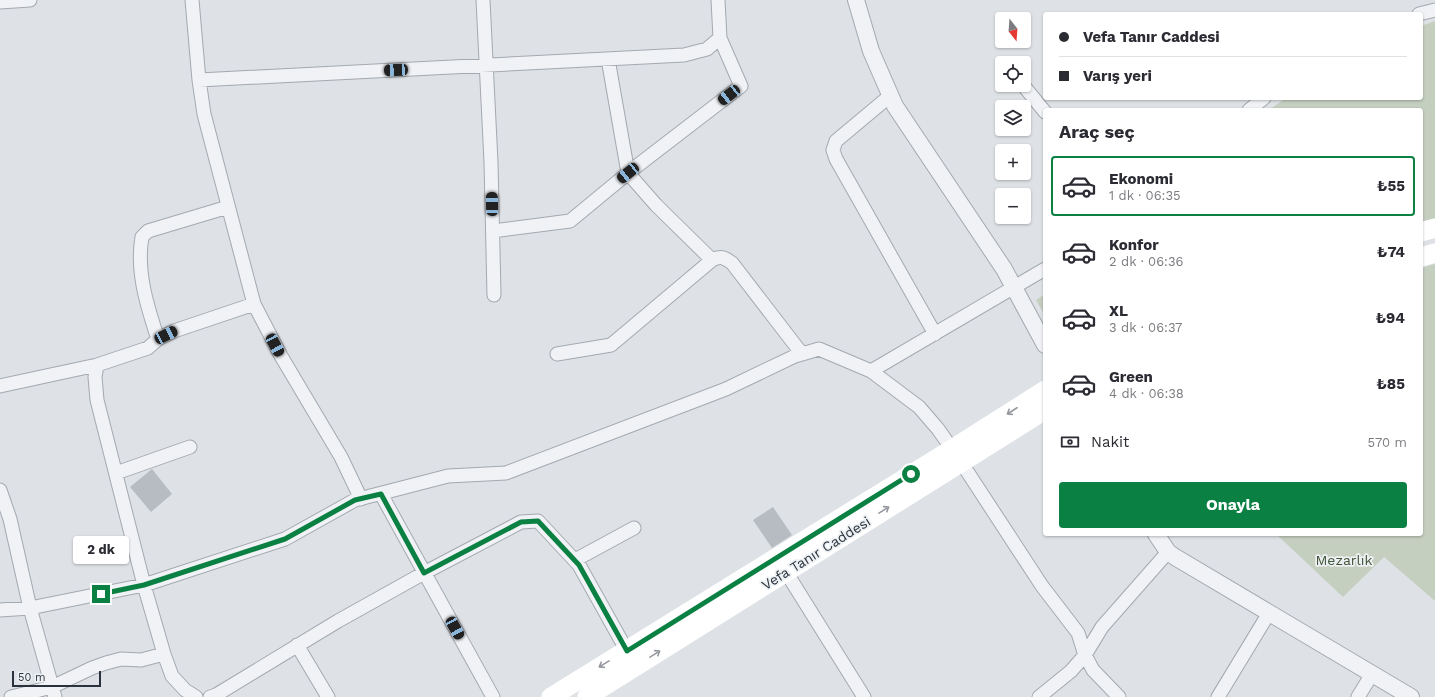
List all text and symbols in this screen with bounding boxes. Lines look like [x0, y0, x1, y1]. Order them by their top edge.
north arrow [995, 12, 1031, 48]
map controls [995, 12, 1031, 224]
text: Vefa Tanır Caddesi [1083, 28, 1220, 46]
button: locate [995, 56, 1031, 92]
car [384, 63, 408, 77]
text: Varış yeri [1083, 67, 1152, 85]
car [716, 83, 742, 107]
button: layers [995, 100, 1031, 136]
text: Araç seç [1059, 121, 1135, 142]
button: + [995, 144, 1031, 180]
car [615, 161, 641, 185]
icon: car [1061, 168, 1097, 204]
text: Ekonomi [1109, 170, 1173, 188]
text: ₺55 [1377, 177, 1405, 195]
button: − [995, 188, 1031, 224]
text: 1 dk · 06:35 [1109, 188, 1181, 203]
car [486, 192, 498, 216]
icon: car [1061, 234, 1097, 270]
text: Konfor [1109, 236, 1159, 254]
text: ₺74 [1377, 243, 1405, 261]
text: 2 dk · 06:36 [1109, 254, 1183, 269]
icon: car [1061, 300, 1097, 336]
text: XL [1109, 302, 1128, 320]
text: ₺94 [1375, 309, 1405, 327]
text: 3 dk · 06:37 [1109, 320, 1182, 335]
car [153, 324, 179, 346]
car [264, 332, 286, 358]
icon: car [1061, 366, 1097, 402]
text: Green [1109, 368, 1153, 386]
text: ₺85 [1376, 375, 1405, 393]
text: 4 dk · 06:38 [1109, 386, 1184, 401]
one-way arrow [1007, 407, 1018, 415]
icon: cash [1059, 431, 1081, 453]
text: Nakit [1091, 433, 1129, 451]
text: 570 m [1367, 435, 1407, 450]
route start [902, 465, 920, 483]
button: Onayla [1059, 482, 1407, 528]
one-way arrow [878, 506, 890, 514]
street label: Vefa Tanır Caddesi [759, 513, 873, 593]
callout: 2 dk [73, 536, 129, 564]
text: 2 dk [87, 542, 115, 557]
park label: Mezarlık [1316, 552, 1373, 568]
route end [92, 585, 110, 603]
car [444, 615, 466, 641]
one-way arrow [649, 650, 660, 658]
one-way arrow [599, 660, 610, 669]
scale bar [12, 669, 101, 688]
text: 50 m [18, 671, 45, 684]

